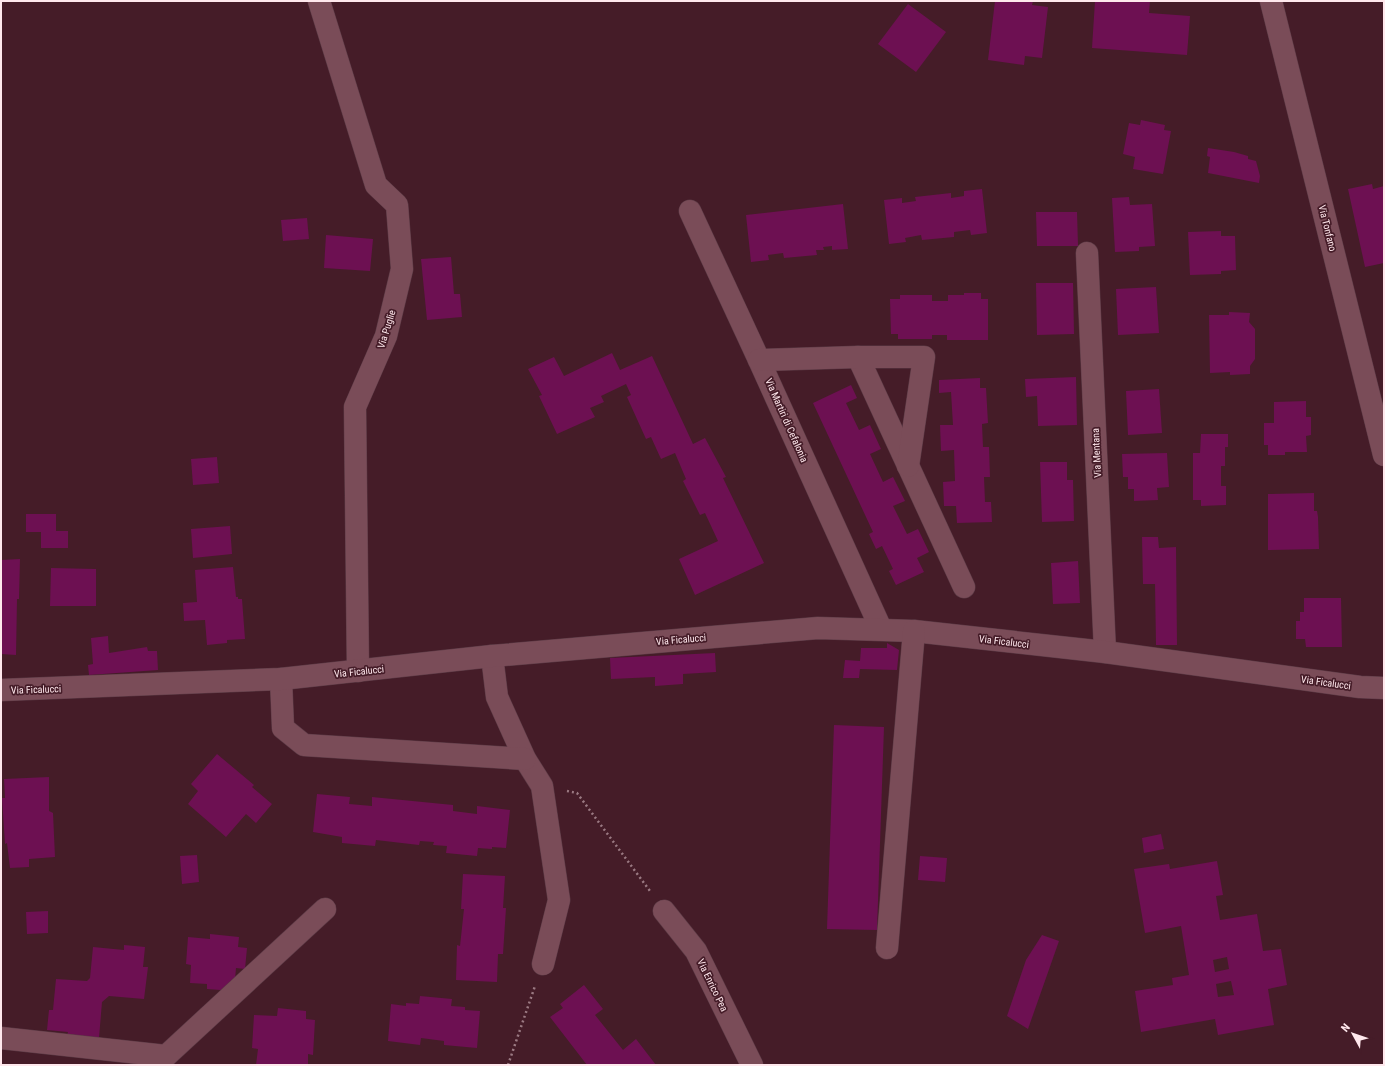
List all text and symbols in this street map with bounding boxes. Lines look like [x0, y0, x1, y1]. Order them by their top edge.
street label: Via Tonfano [1316, 204, 1339, 252]
street label: Via Puglie [375, 308, 398, 350]
street label: Via Martiri di Cefalonia [763, 377, 810, 464]
street label: Via Mentana [1090, 428, 1103, 478]
street label: Via Ficalucci [656, 632, 707, 647]
street label: Via Ficalucci [978, 633, 1030, 650]
street label: Via Ficalucci [334, 663, 385, 680]
street label: Via Ficalucci [1300, 674, 1352, 691]
street label: Via Ficalucci [11, 683, 61, 696]
street label: Via Enrico Pea [695, 957, 730, 1013]
north arrow [1333, 1014, 1373, 1054]
text: N [1339, 1021, 1353, 1035]

